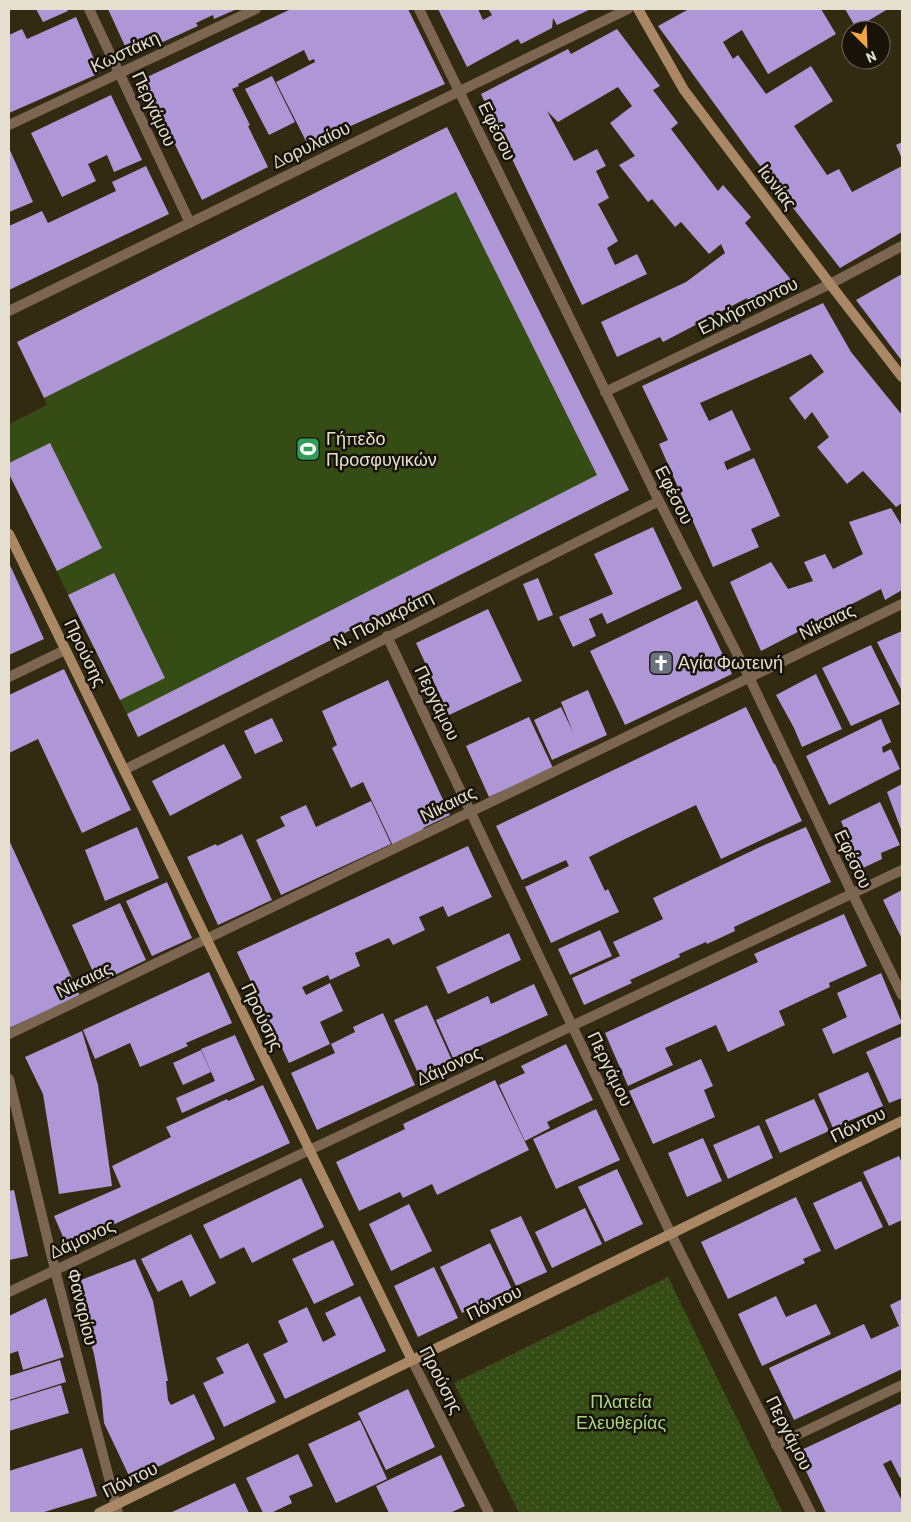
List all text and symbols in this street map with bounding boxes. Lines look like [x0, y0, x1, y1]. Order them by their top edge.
north arrow [841, 20, 891, 70]
street label: Κωστάκη [87, 26, 162, 77]
text: N [864, 48, 879, 67]
street label: Περγάμου [128, 68, 182, 150]
street label: Εφέσου [474, 98, 522, 164]
street label: Δορυλαίου [268, 116, 353, 173]
street label: Ιωνίας [754, 159, 802, 214]
street label: Ελλήσποντου [694, 271, 801, 339]
place label: Γήπεδο Προσφυγικών [326, 427, 437, 470]
sports icon: Γήπεδο Προσφυγικών [295, 436, 321, 462]
street label: Εφέσου [651, 462, 699, 527]
street label: Ν. Πολυκράτη [329, 584, 436, 654]
street label: Νίκαιας [795, 598, 858, 644]
street label: Προύσης [60, 615, 112, 690]
church icon: Αγία Φωτεινή [648, 650, 674, 676]
place label: Αγία Φωτεινή [678, 651, 783, 673]
street label: Περγάμου [410, 662, 465, 743]
street label: Νίκαιας [416, 780, 479, 826]
street label: Εφέσου [830, 826, 878, 892]
street label: Νίκαιας [52, 956, 115, 1002]
street label: Προύσης [237, 979, 289, 1054]
street label: Περγάμου [583, 1028, 638, 1109]
street label: Δάμονος [412, 1040, 485, 1090]
street label: Πόντου [826, 1101, 889, 1147]
street label: Δάμονος [45, 1213, 118, 1263]
street label: Φαναρίου [63, 1266, 103, 1347]
street label: Πόντου [462, 1279, 525, 1325]
street label: Προύσης [416, 1342, 468, 1417]
park label: Πλατεία Ελευθερίας [576, 1390, 666, 1433]
street label: Περγάμου [762, 1392, 818, 1473]
street label: Πόντου [98, 1456, 161, 1502]

